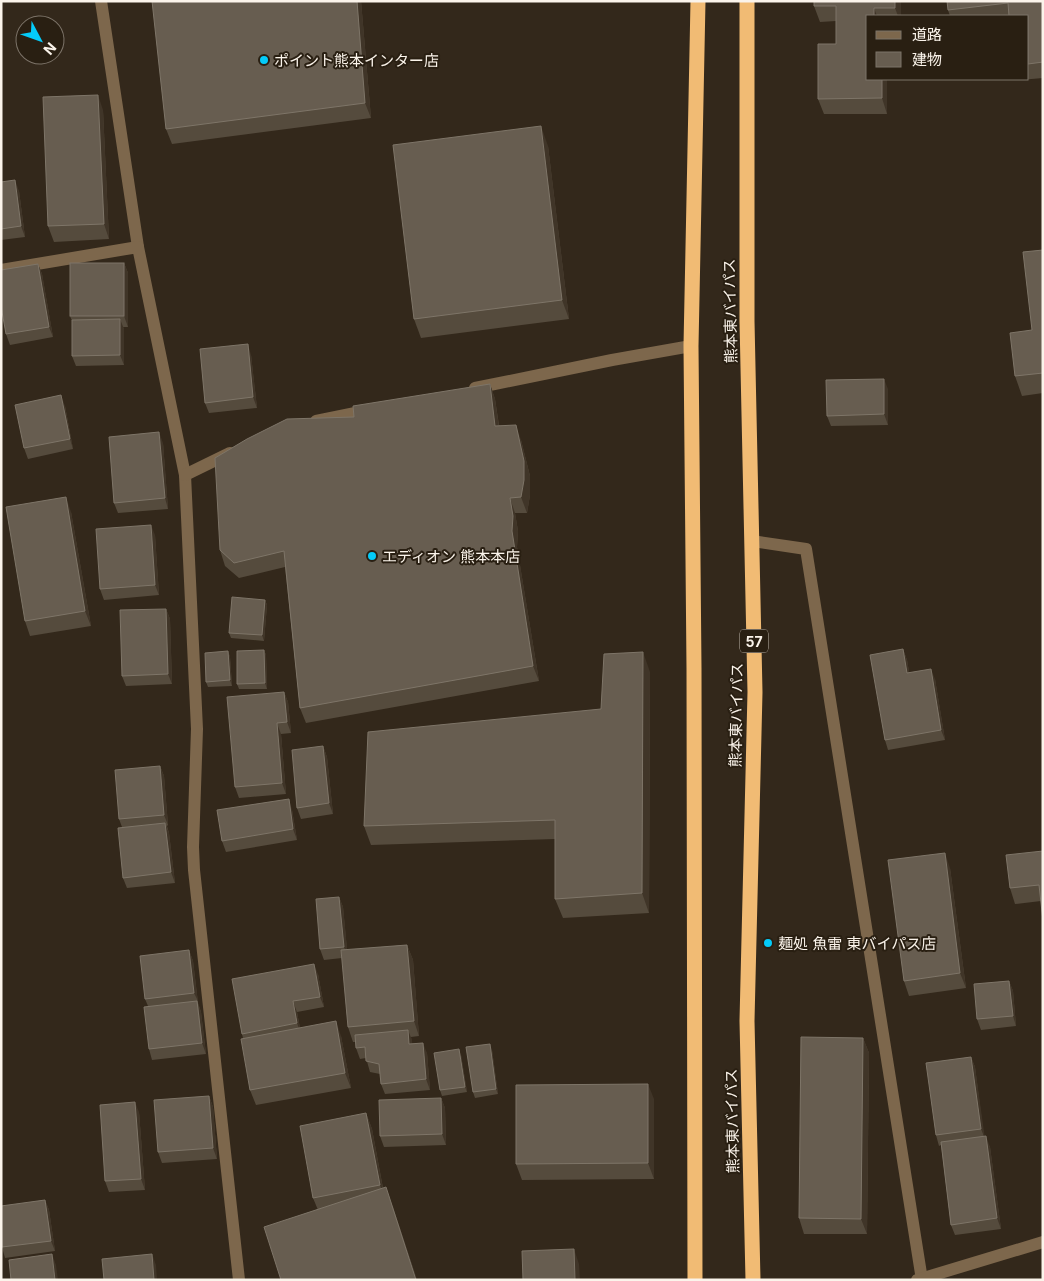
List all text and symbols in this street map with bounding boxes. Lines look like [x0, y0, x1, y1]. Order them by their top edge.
north arrow [15, 15, 65, 65]
legend [866, 15, 1029, 80]
text: 道路 [912, 25, 942, 44]
text: N [40, 39, 60, 58]
text: 建物 [912, 50, 942, 69]
place label: ポイント熊本インター店 [274, 51, 439, 70]
marker: ポイント熊本インター店 [258, 54, 270, 66]
street label: 熊本東バイパス [720, 258, 740, 364]
place label: エディオン 熊本本店 [382, 547, 520, 566]
marker: エディオン 熊本本店 [366, 550, 378, 562]
road number: 57 [740, 630, 768, 652]
street label: 熊本東バイパス [726, 662, 746, 768]
place label: 麺処 魚雷 東バイパス店 [778, 934, 936, 953]
marker: 麺処 魚雷 東バイパス店 [762, 937, 774, 949]
street label: 熊本東バイパス [722, 1068, 742, 1174]

